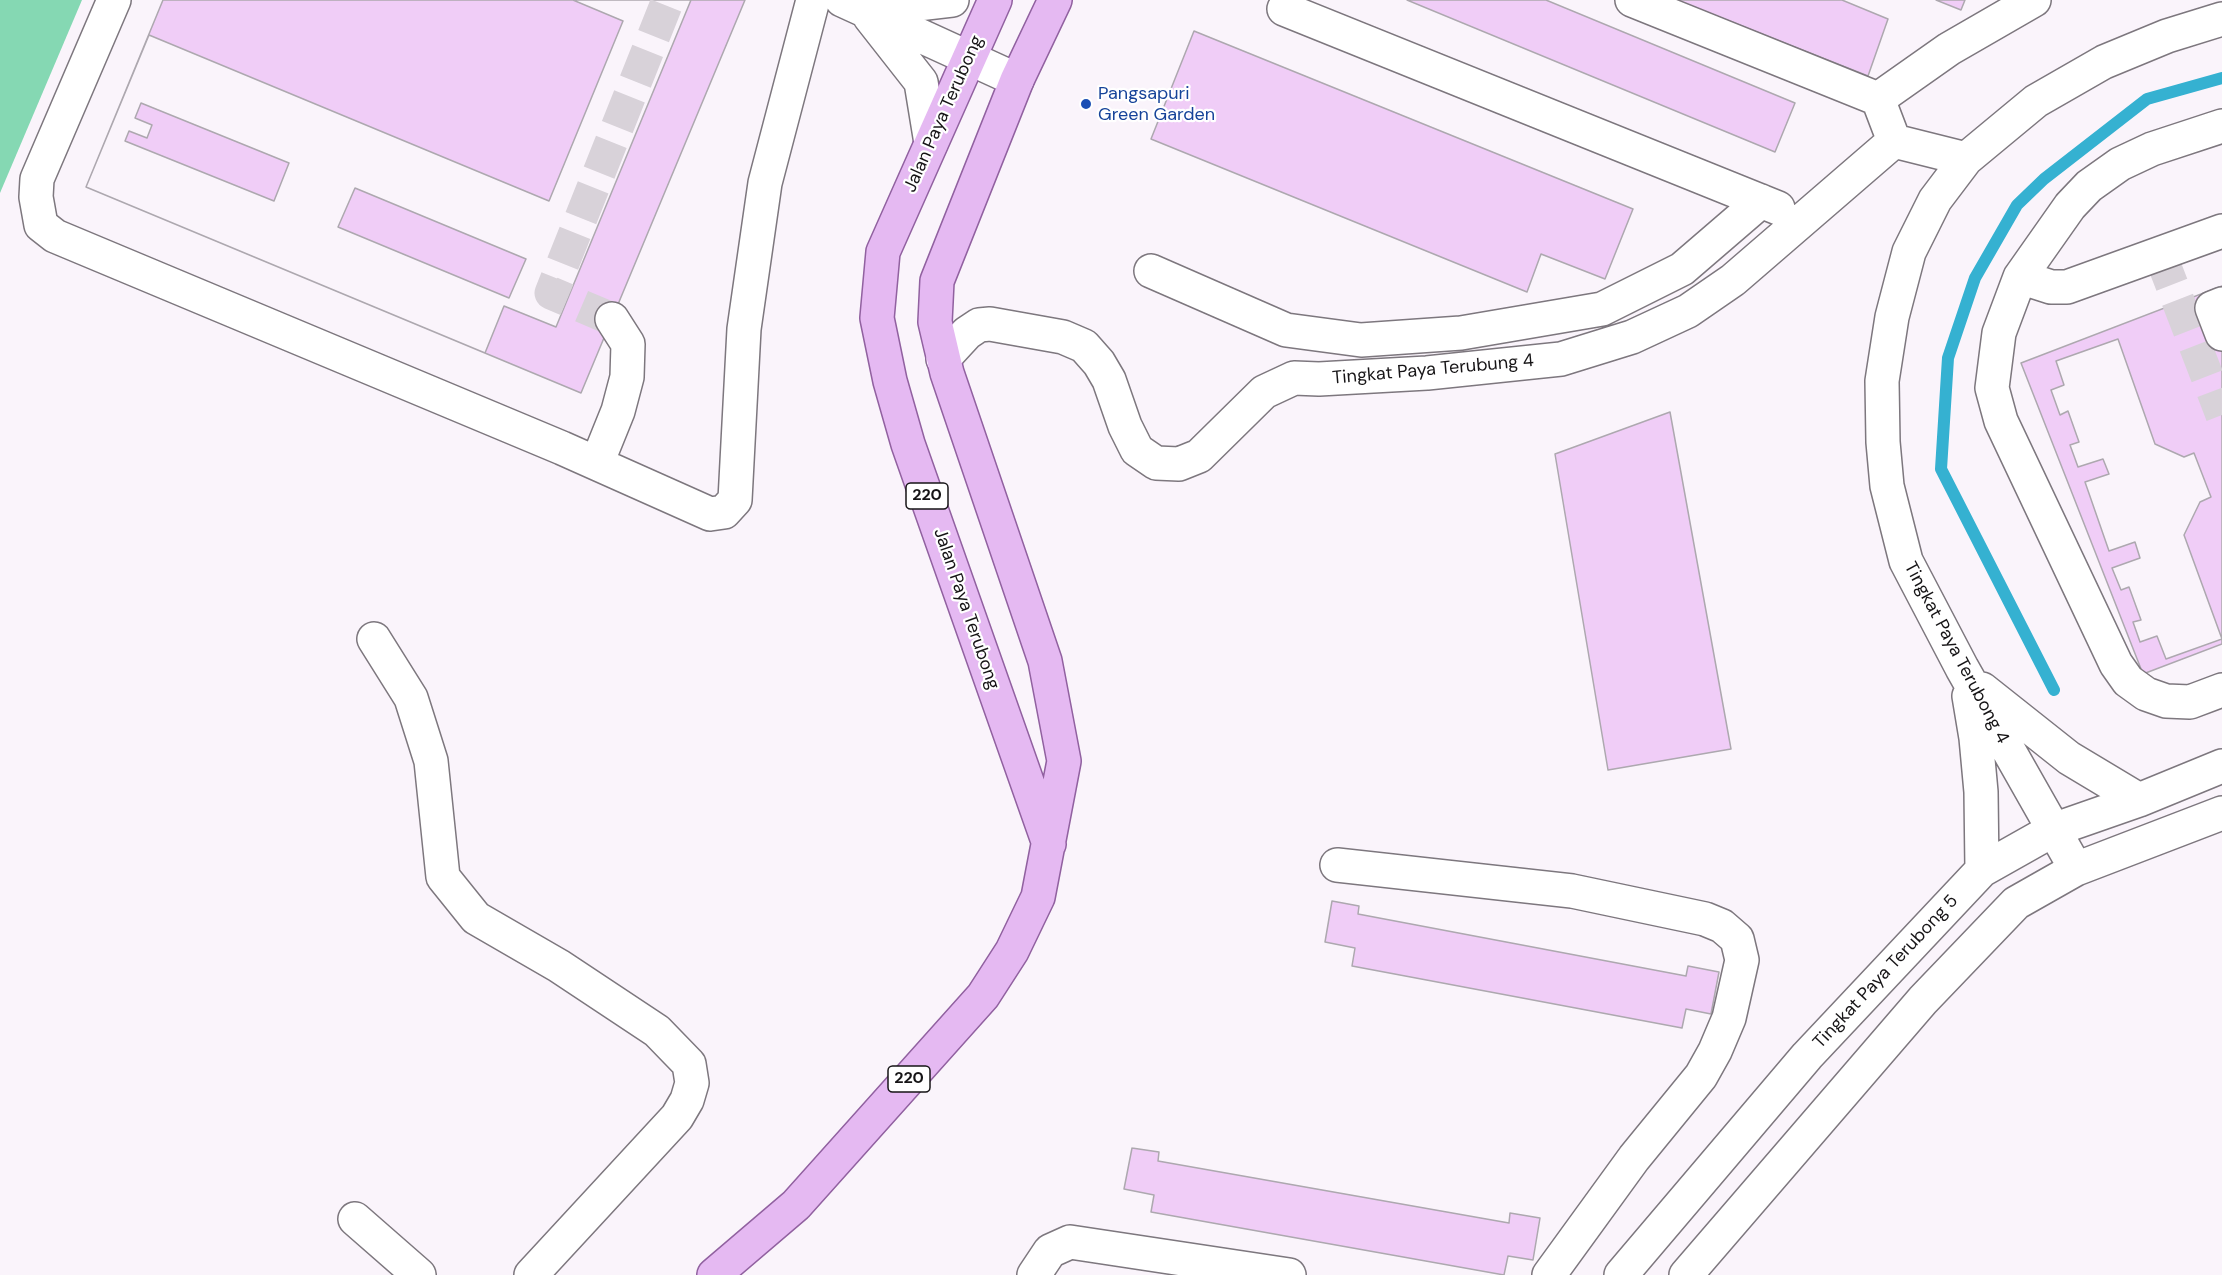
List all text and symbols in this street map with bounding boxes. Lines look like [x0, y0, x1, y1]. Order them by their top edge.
street label: Jalan Paya Terubong [900, 32, 988, 196]
place label: Pangsapuri Green Garden [1098, 83, 1215, 125]
marker: Pangsapuri Green Garden [1079, 97, 1093, 111]
street label: Tingkat Paya Terubung 4 [1331, 350, 1535, 390]
road number: 220 [906, 483, 948, 509]
street label: Jalan Paya Terubong [928, 525, 1004, 693]
street label: Tingkat Paya Terubong 4 [1899, 559, 2013, 747]
street label: Tingkat Paya Terubong 5 [1809, 891, 1963, 1053]
road number: 220 [888, 1066, 930, 1092]

